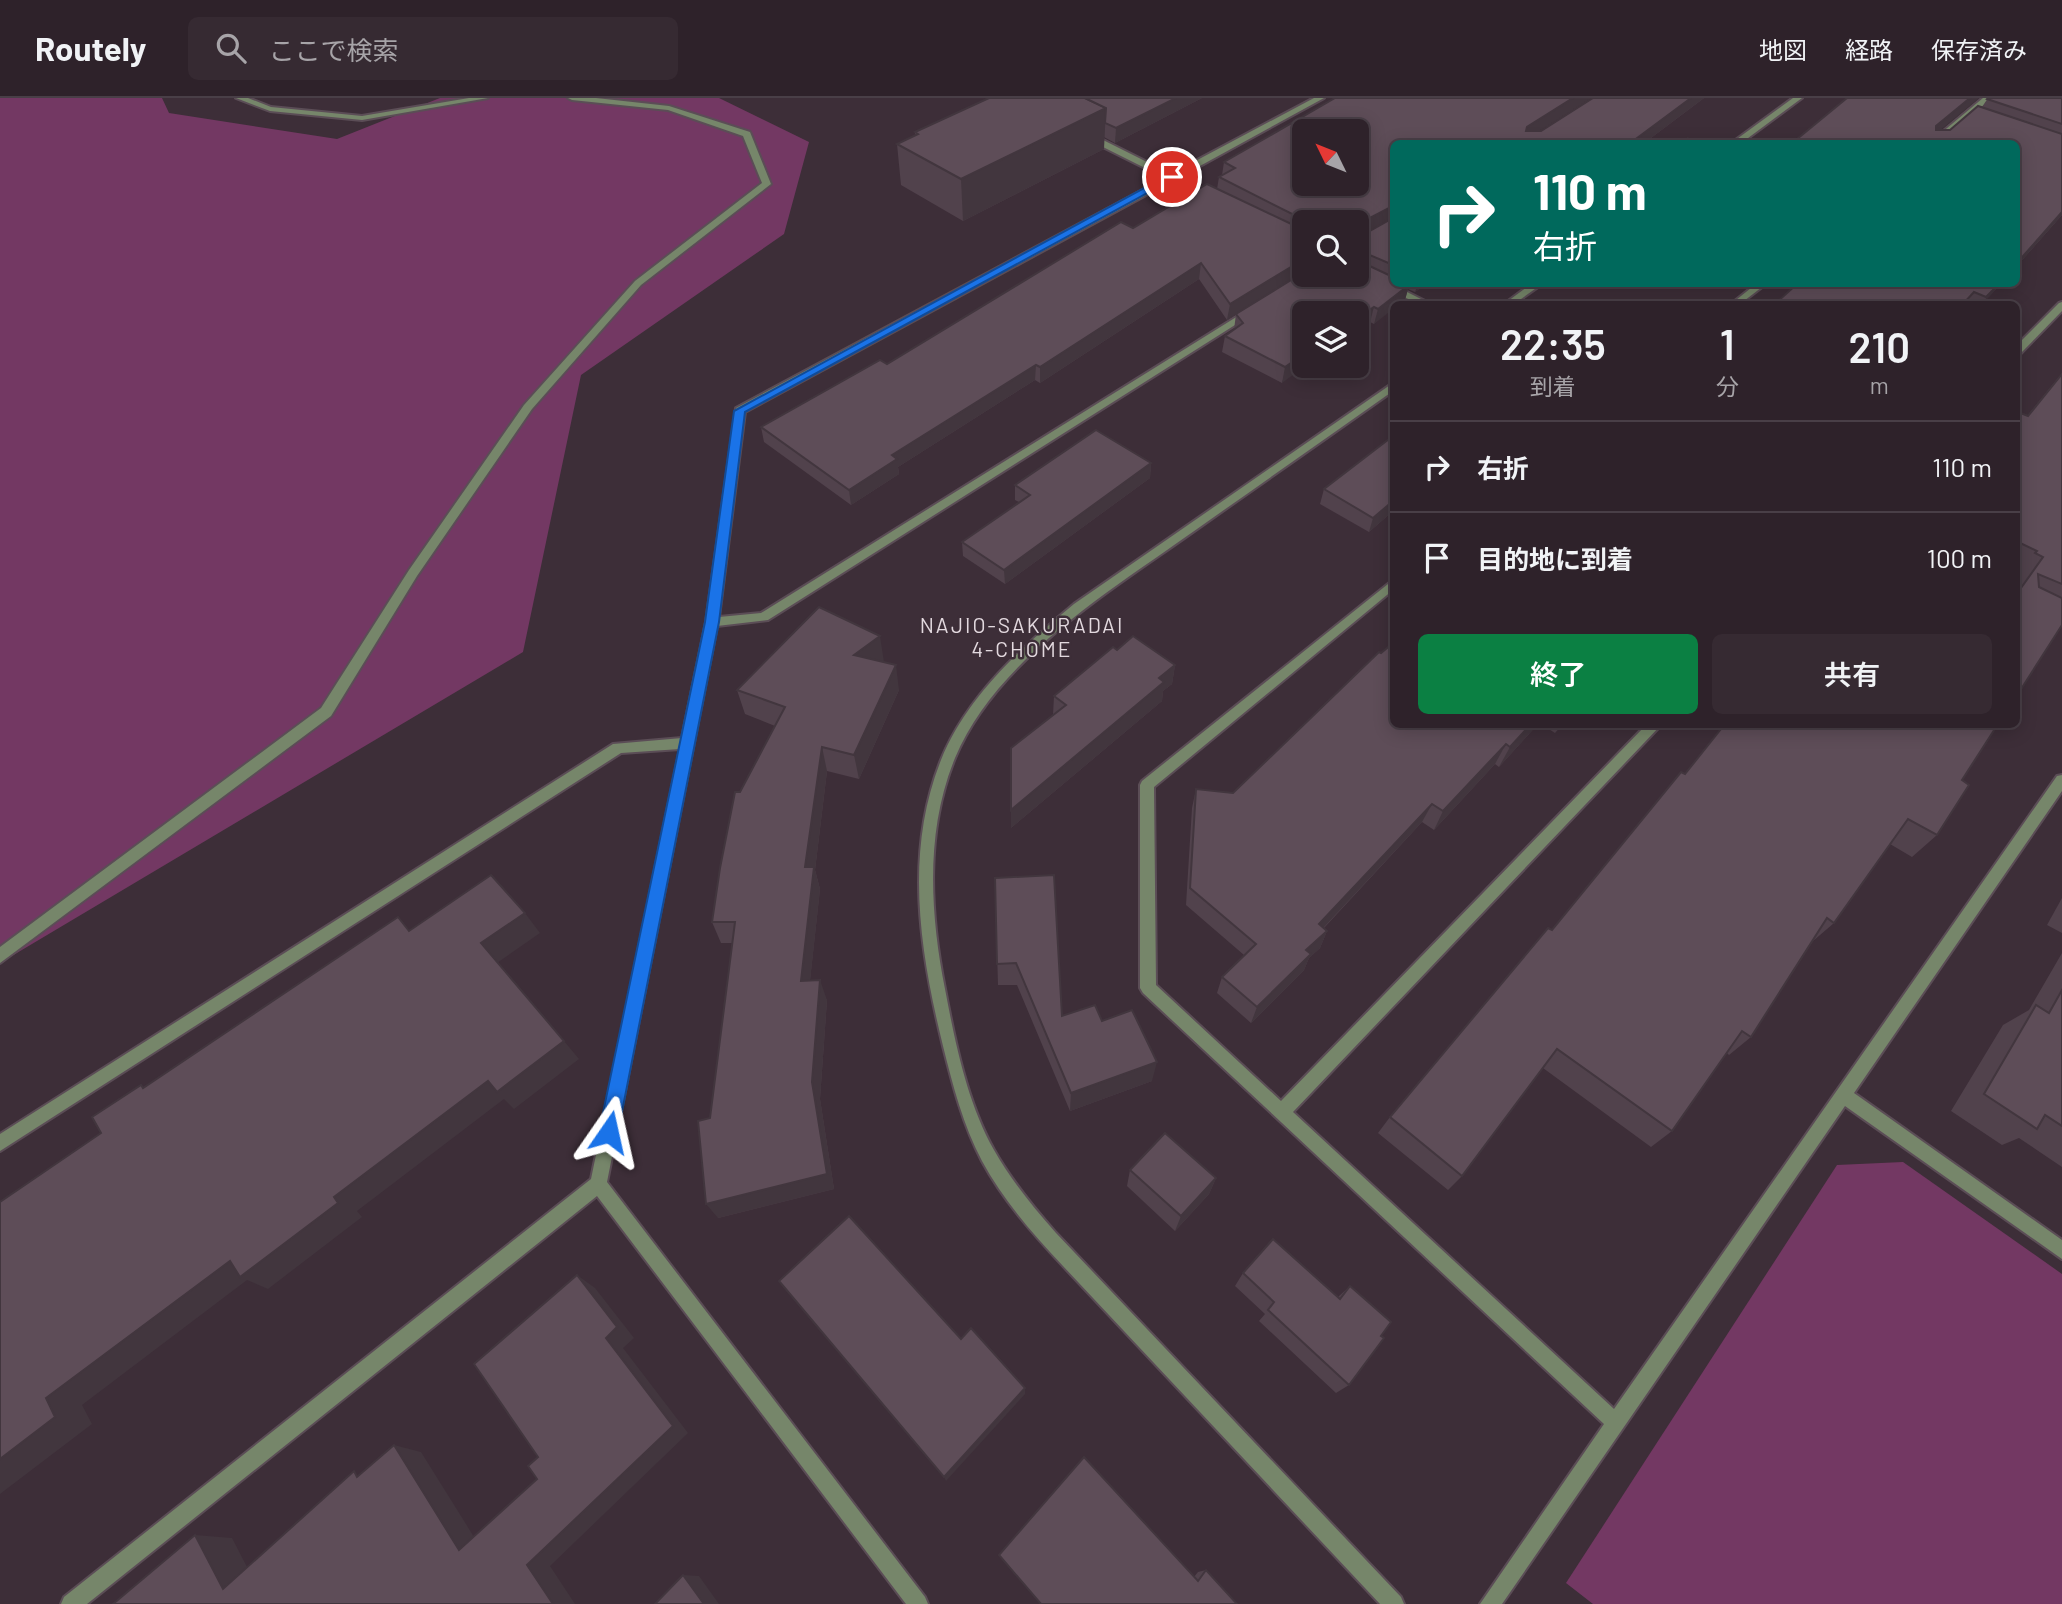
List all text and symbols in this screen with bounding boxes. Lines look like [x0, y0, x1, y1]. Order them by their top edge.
search box [188, 17, 678, 80]
text: Routely [35, 28, 146, 68]
icon: search [212, 29, 250, 67]
text: ここで検索 [268, 34, 398, 65]
text: 地図 [1759, 35, 1807, 64]
text: 経路 [1845, 35, 1893, 64]
text: 保存済み [1931, 35, 2027, 64]
north arrow [1292, 119, 1368, 196]
map controls [1292, 119, 1369, 378]
pin [1142, 147, 1202, 207]
icon: arrive [1153, 158, 1191, 196]
text: 110 m [1533, 161, 1647, 220]
icon: right [1418, 168, 1509, 259]
button: search [1292, 210, 1369, 287]
text: 右折 [1533, 226, 1597, 264]
button: layers [1292, 301, 1369, 378]
text: 22:35 [1500, 318, 1606, 368]
text: 1 [1720, 318, 1735, 368]
text: 210 [1849, 321, 1910, 371]
text: m [1870, 371, 1889, 399]
text: 到着 [1530, 372, 1576, 400]
text: 分 [1716, 372, 1739, 400]
icon: right [1418, 448, 1456, 486]
text: 110 m [1932, 451, 1992, 482]
text: 右折 [1477, 452, 1529, 483]
icon: arrive [1418, 539, 1456, 577]
text: 100 m [1927, 542, 1992, 573]
text: 目的地に到着 [1477, 543, 1633, 574]
district label: NAJIO-SAKURADAI 4-CHOME [920, 612, 1124, 661]
button: 終了 [1418, 634, 1698, 714]
button: 共有 [1712, 634, 1992, 714]
position arrow [572, 1095, 646, 1169]

